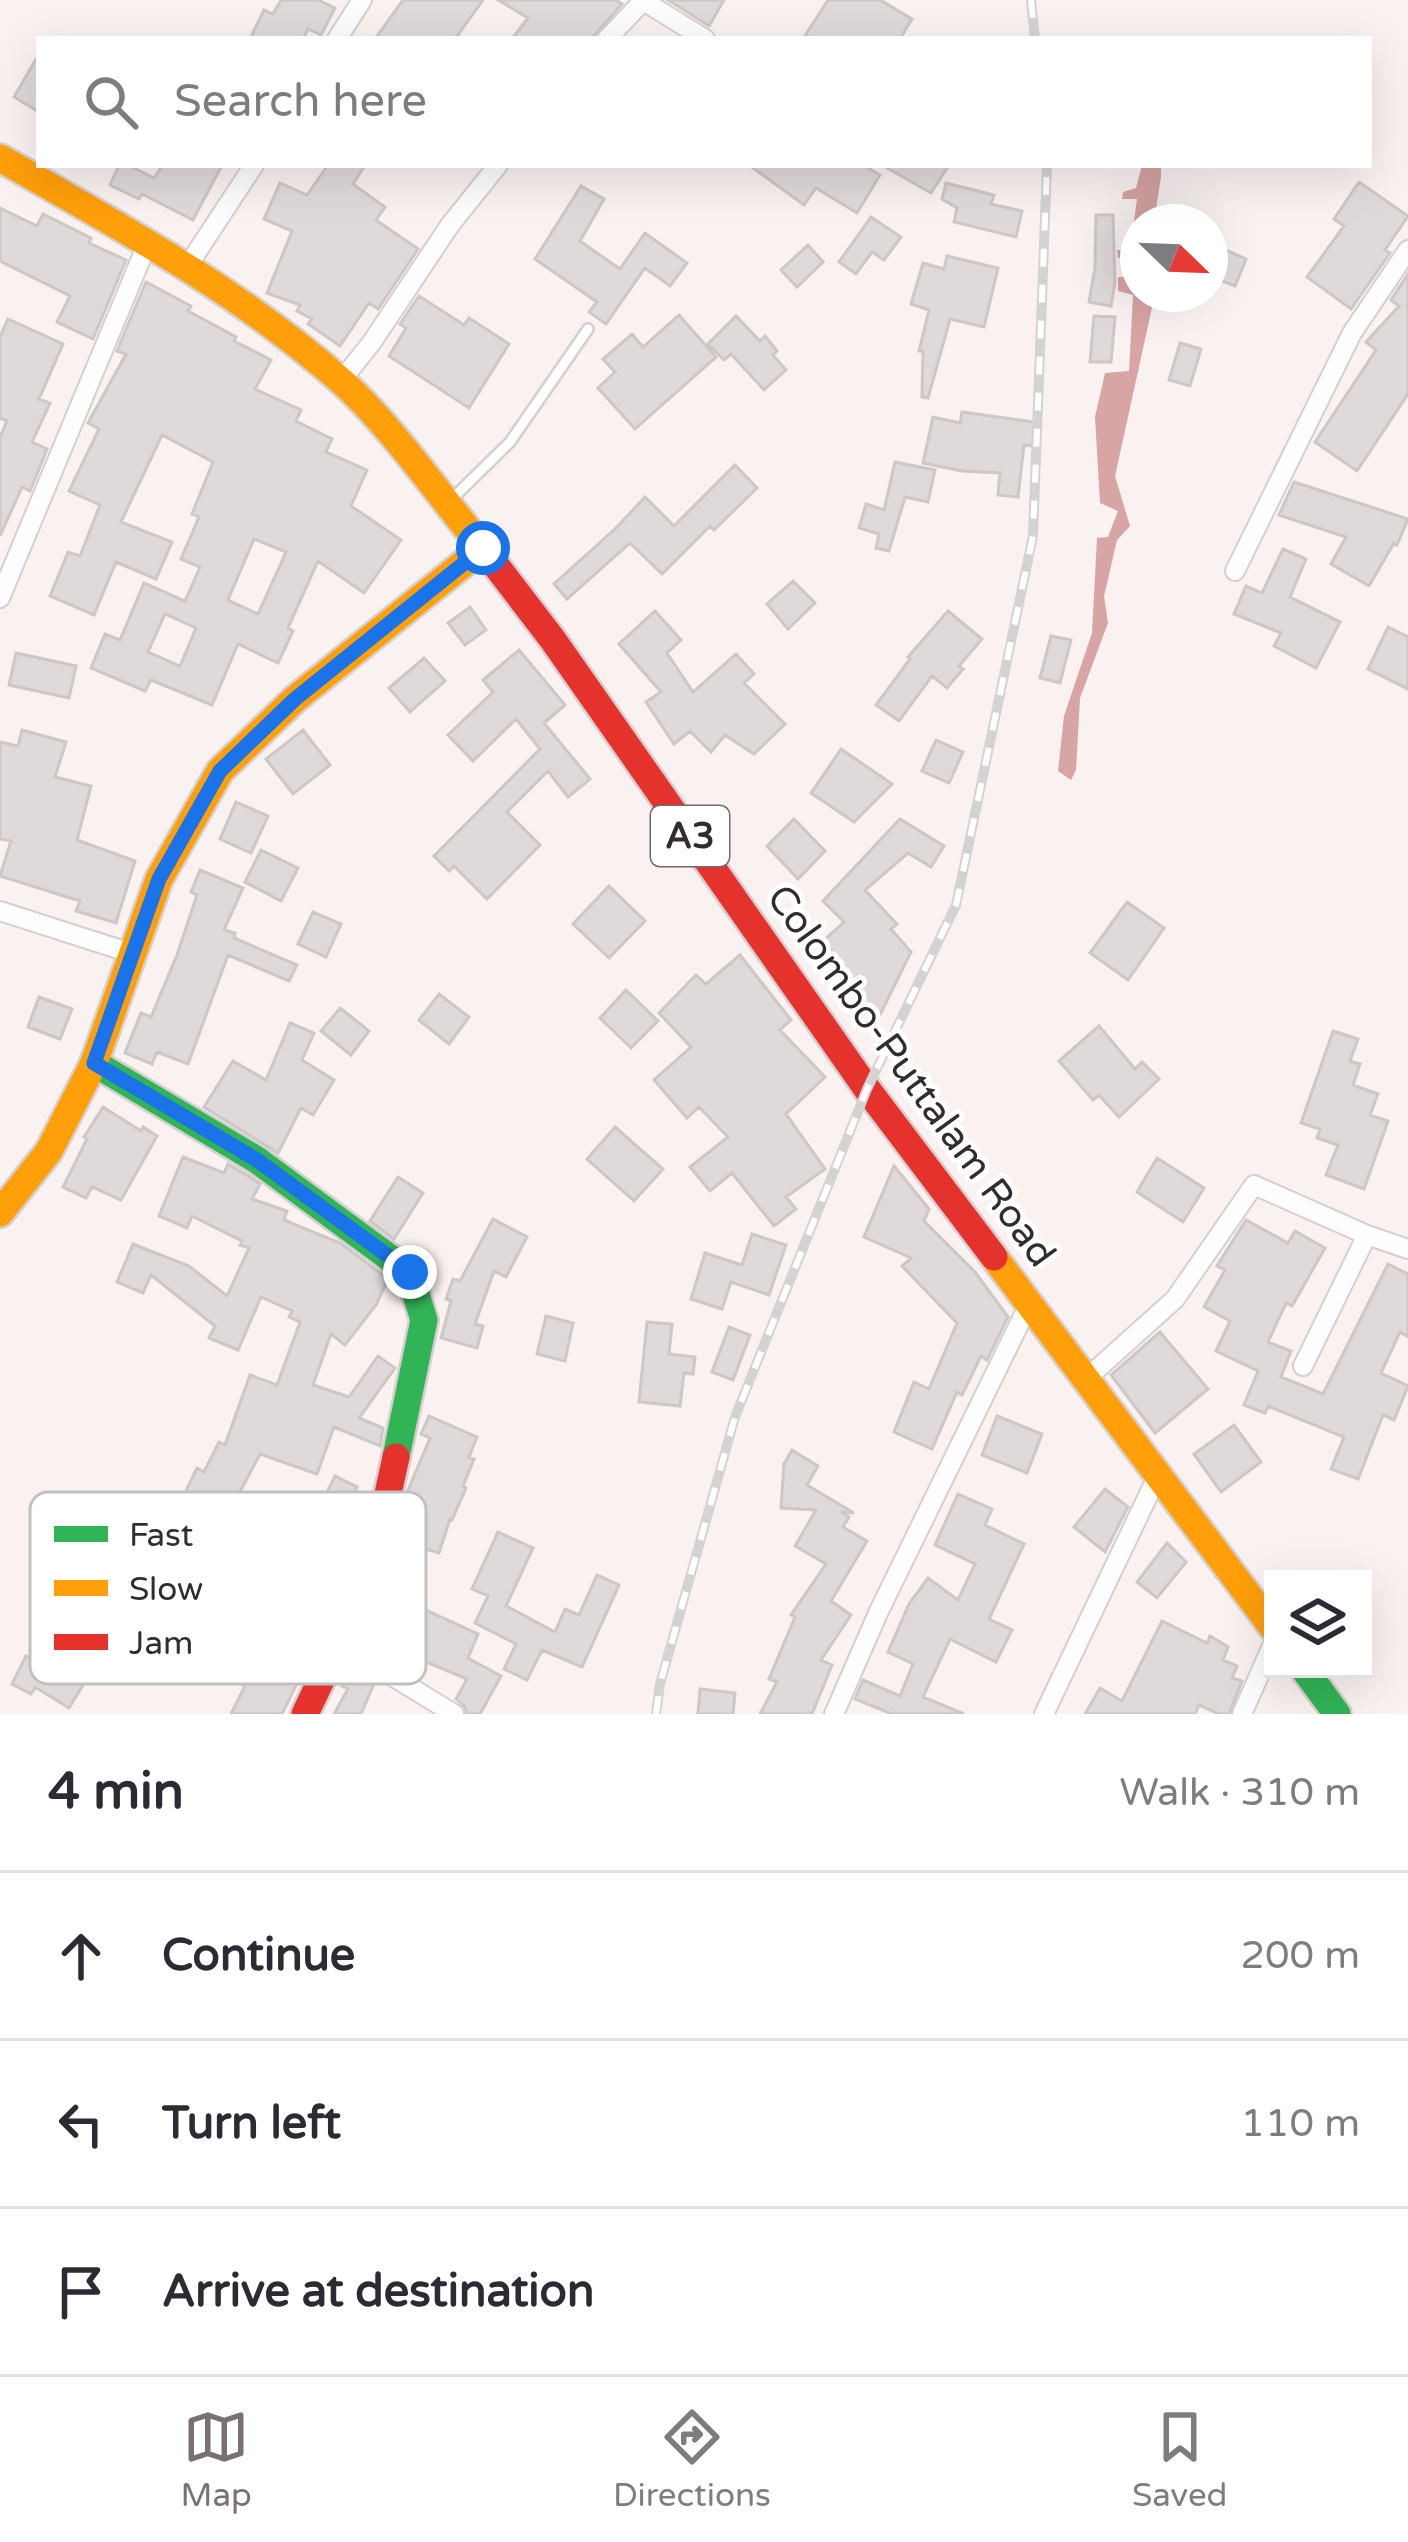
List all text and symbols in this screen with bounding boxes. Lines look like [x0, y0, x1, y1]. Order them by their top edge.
search box [36, 36, 1372, 168]
icon: search [78, 69, 144, 135]
text: Search here [174, 75, 427, 129]
north arrow [1120, 204, 1228, 312]
route start [456, 521, 510, 575]
road number: A3 [651, 806, 729, 866]
street label: Colombo-Puttalam Road [757, 876, 1065, 1276]
route end [383, 1245, 437, 1299]
legend [30, 1492, 426, 1684]
text: Fast [129, 1516, 193, 1555]
text: Slow [129, 1570, 203, 1609]
map controls [1264, 1570, 1372, 1678]
button: layers [1264, 1570, 1372, 1678]
text: Jam [129, 1624, 193, 1663]
text: 4 min [48, 1761, 184, 1823]
text: Walk · 310 m [1119, 1769, 1360, 1816]
icon: ahead [48, 1923, 114, 1989]
text: Continue [162, 1929, 355, 1983]
text: 200 m [1241, 1932, 1360, 1979]
icon: left [48, 2091, 114, 2157]
text: Turn left [162, 2097, 341, 2151]
text: 110 m [1241, 2100, 1360, 2147]
icon: arrive [48, 2259, 114, 2325]
text: Arrive at destination [162, 2265, 594, 2319]
tab: Map [181, 2404, 252, 2515]
tab: Directions [613, 2404, 771, 2515]
tab: Saved [1132, 2404, 1227, 2515]

